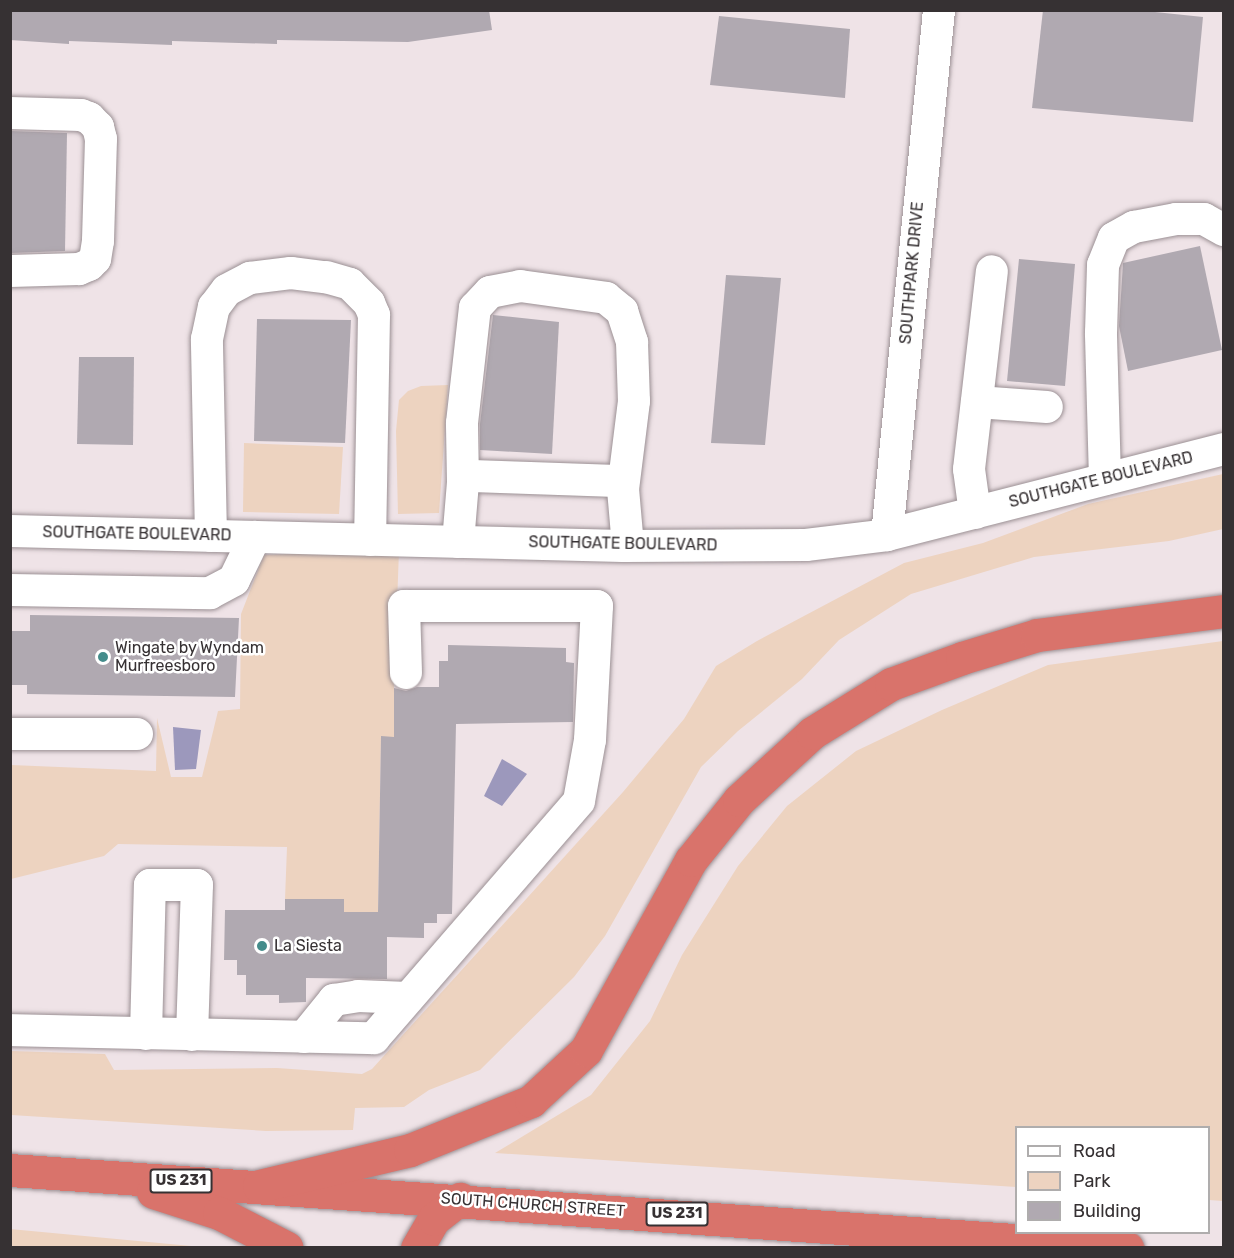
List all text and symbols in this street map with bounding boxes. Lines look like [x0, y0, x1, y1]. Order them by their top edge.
street label: SOUTHPARK DRIVE [896, 201, 928, 345]
street label: SOUTHGATE BOULEVARD [1007, 448, 1195, 512]
street label: SOUTHGATE BOULEVARD [42, 523, 232, 545]
street label: SOUTHGATE BOULEVARD [528, 533, 718, 555]
place label: Wingate by Wyndam Murfreesboro [115, 638, 265, 676]
marker: Wingate by Wyndam Murfreesboro [96, 650, 110, 664]
place label: La Siesta [274, 936, 342, 956]
marker: La Siesta [255, 939, 269, 953]
legend [1015, 1126, 1210, 1234]
text: Road [1073, 1140, 1116, 1162]
road number: US 231 [150, 1169, 213, 1193]
text: Park [1073, 1170, 1110, 1192]
street label: SOUTH CHURCH STREET [440, 1189, 626, 1221]
text: Building [1073, 1200, 1141, 1222]
road number: US 231 [646, 1202, 708, 1226]

